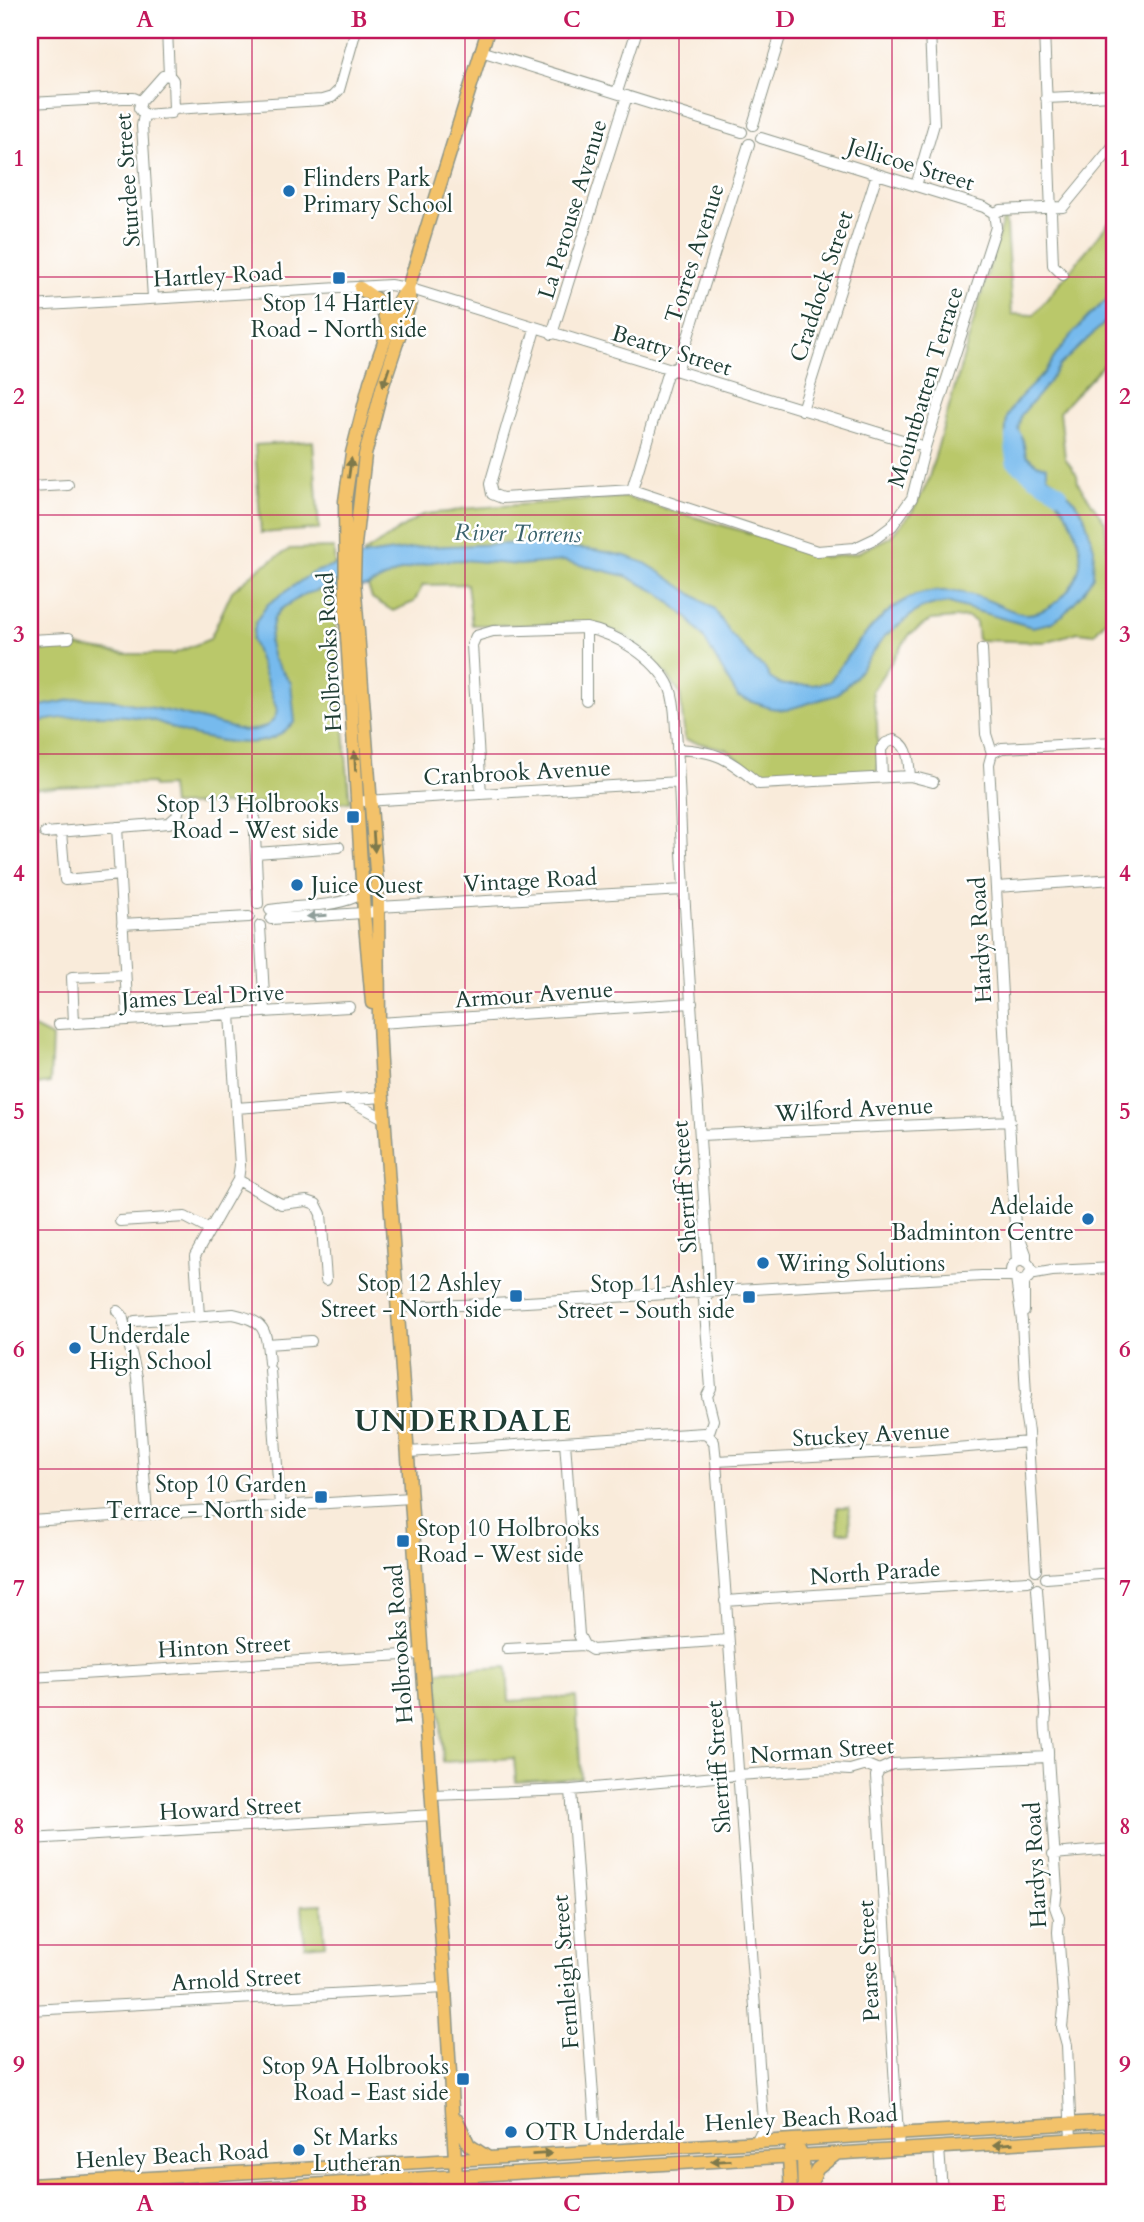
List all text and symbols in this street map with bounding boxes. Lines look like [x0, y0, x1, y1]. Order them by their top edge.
text: A [136, 4, 154, 35]
text: B [351, 4, 367, 35]
text: C [563, 4, 581, 35]
text: D [775, 4, 795, 35]
text: E [992, 4, 1006, 35]
street label: Sturdee Street [107, 112, 148, 248]
street label: La Perouse Avenue [530, 115, 615, 303]
street label: Jellicoe Street [841, 130, 978, 198]
text: 1 [13, 143, 25, 174]
text: 1 [1119, 143, 1131, 174]
place label: Flinders Park Primary School [303, 163, 453, 220]
street label: Torres Avenue [657, 179, 732, 327]
marker: Flinders Park Primary School [281, 183, 297, 199]
street label: Craddock Street [782, 207, 860, 366]
street label: Hartley Road [152, 257, 284, 294]
marker: Stop 14 Hartley Road - North side [331, 270, 347, 286]
street label: Mountbatten Terrace [880, 283, 971, 491]
place label: Stop 14 Hartley Road - North side [251, 288, 427, 345]
street label: Beatty Street [608, 317, 736, 383]
one-way arrow [380, 367, 390, 388]
text: 2 [13, 381, 25, 412]
text: 2 [1119, 381, 1131, 412]
one-way arrow [345, 457, 356, 479]
water label: River Torrens [454, 516, 582, 551]
street label: Holbrooks Road [310, 571, 349, 733]
text: 3 [13, 619, 25, 650]
text: 3 [1119, 619, 1131, 650]
one-way arrow [350, 750, 361, 772]
street label: Cranbrook Avenue [423, 752, 612, 793]
place label: Stop 13 Holbrooks Road - West side [157, 789, 339, 846]
marker: Stop 13 Holbrooks Road - West side [345, 809, 361, 825]
one-way arrow [369, 832, 380, 854]
text: 4 [13, 858, 25, 889]
text: 4 [1119, 858, 1131, 889]
street label: Vintage Road [462, 861, 598, 899]
place label: Juice Quest [308, 870, 423, 901]
street label: Hardys Road [962, 875, 999, 1004]
marker: Juice Quest [289, 877, 305, 893]
one-way arrow [306, 911, 328, 922]
street label: Armour Avenue [454, 974, 614, 1015]
street label: James Leal Drive [118, 977, 285, 1016]
street label: Wilford Avenue [773, 1090, 934, 1129]
text: 5 [13, 1096, 25, 1127]
text: 5 [1119, 1096, 1131, 1127]
street label: Sherriff Street [664, 1119, 705, 1254]
place label: Adelaide Badminton Centre [891, 1191, 1074, 1248]
marker: Adelaide Badminton Centre [1080, 1211, 1096, 1227]
place label: Wiring Solutions [776, 1248, 945, 1279]
marker: Wiring Solutions [755, 1255, 771, 1271]
place label: Stop 12 Ashley Street - North side [321, 1268, 502, 1325]
place label: Stop 11 Ashley Street - South side [558, 1269, 735, 1326]
marker: Stop 12 Ashley Street - North side [508, 1288, 524, 1304]
marker: Stop 11 Ashley Street - South side [741, 1289, 757, 1305]
place label: Underdale High School [89, 1320, 212, 1377]
text: 6 [13, 1334, 25, 1365]
text: 6 [1119, 1334, 1131, 1365]
marker: Underdale High School [67, 1340, 83, 1356]
district label: UNDERDALE [355, 1401, 573, 1442]
street label: Stuckey Avenue [792, 1415, 951, 1454]
place label: Stop 10 Garden Terrace - North side [106, 1469, 307, 1526]
marker: Stop 10 Garden Terrace - North side [313, 1489, 329, 1505]
place label: Stop 10 Holbrooks Road - West side [417, 1513, 599, 1570]
marker: Stop 10 Holbrooks Road - West side [395, 1533, 411, 1549]
street label: North Parade [809, 1552, 941, 1593]
street label: Holbrooks Road [378, 1562, 421, 1725]
text: 7 [13, 1573, 25, 1604]
text: 7 [1119, 1573, 1131, 1604]
street label: Hinton Street [157, 1628, 291, 1665]
street label: Sherriff Street [698, 1699, 739, 1834]
street label: Norman Street [749, 1730, 895, 1771]
street label: Howard Street [158, 1789, 302, 1828]
street label: Hardys Road [1017, 1800, 1054, 1929]
text: 8 [13, 1811, 25, 1842]
text: 8 [1119, 1811, 1131, 1842]
street label: Fernleigh Street [545, 1894, 586, 2050]
street label: Pearse Street [850, 1899, 887, 2023]
street label: Arnold Street [170, 1961, 302, 1998]
text: 9 [13, 2049, 25, 2080]
text: 9 [1119, 2049, 1131, 2080]
place label: Stop 9A Holbrooks Road - East side [262, 2051, 449, 2108]
marker: Stop 9A Holbrooks Road - East side [455, 2071, 471, 2087]
street label: Henley Beach Road [704, 2098, 899, 2139]
place label: OTR Underdale [525, 2117, 685, 2148]
place label: St Marks Lutheran [313, 2122, 401, 2179]
marker: OTR Underdale [503, 2124, 519, 2140]
street label: Henley Beach Road [75, 2135, 270, 2176]
one-way arrow [991, 2139, 1013, 2150]
marker: St Marks Lutheran [291, 2142, 307, 2158]
one-way arrow [531, 2148, 553, 2159]
one-way arrow [710, 2156, 732, 2167]
text: A [136, 2188, 154, 2219]
text: B [351, 2188, 367, 2219]
text: C [563, 2188, 581, 2219]
text: D [775, 2188, 795, 2219]
text: E [992, 2188, 1006, 2219]

